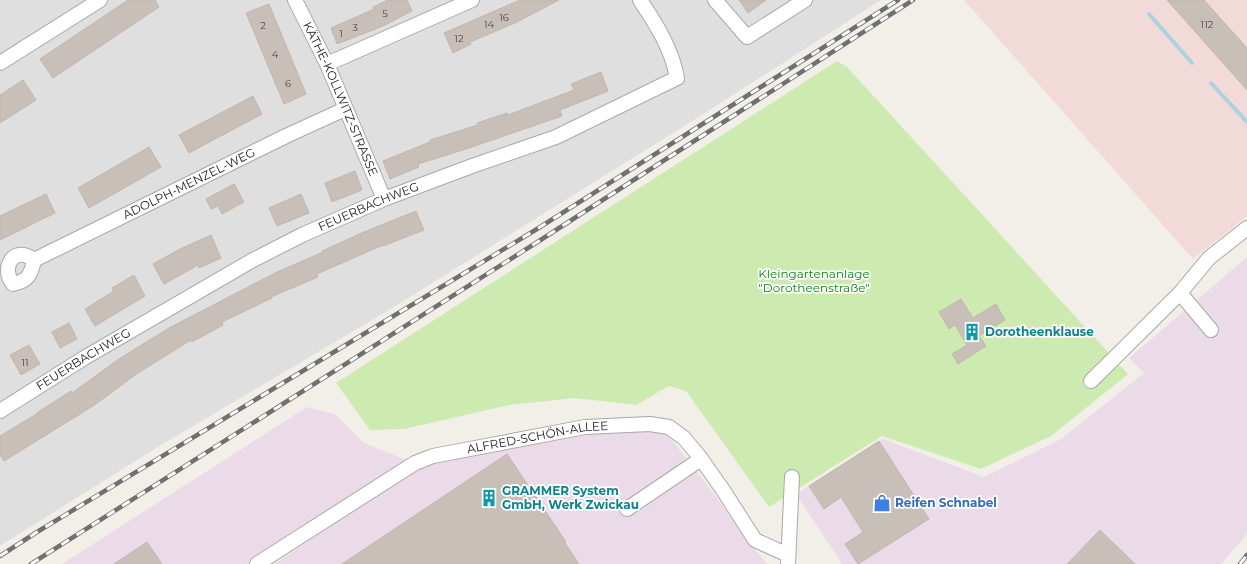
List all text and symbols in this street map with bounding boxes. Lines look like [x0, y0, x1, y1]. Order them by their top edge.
house number: 5 [382, 7, 388, 20]
house number: 16 [499, 11, 509, 24]
house number: 14 [484, 18, 494, 31]
house number: 112 [1201, 18, 1214, 31]
house number: 2 [260, 19, 266, 32]
street label: KÄTHE-KOLLWITZ-STRASSE [300, 19, 381, 178]
house number: 3 [352, 21, 358, 34]
house number: 1 [339, 27, 343, 40]
house number: 12 [454, 32, 464, 45]
house number: 4 [272, 48, 279, 61]
house number: 6 [285, 77, 291, 90]
street label: ADOLPH-MENZEL-WEG [120, 144, 257, 222]
street label: FEUERBACHWEG [316, 179, 421, 234]
park label: Kleingartenanlage "Dorotheenstraße" [758, 266, 870, 295]
building icon: Dorotheenklause [962, 322, 982, 342]
place label: Dorotheenklause [985, 324, 1094, 339]
street label: FEUERBACHWEG [33, 325, 133, 393]
house number: 11 [21, 356, 29, 369]
street label: ALFRED-SCHÖN-ALLEE [465, 418, 608, 456]
place label: GRAMMER System GmbH, Werk Zwickau [502, 483, 639, 512]
building icon: GRAMMER System GmbH, Werk Zwickau [479, 488, 499, 508]
shop icon: Reifen Schnabel [872, 493, 892, 513]
place label: Reifen Schnabel [895, 495, 997, 510]

